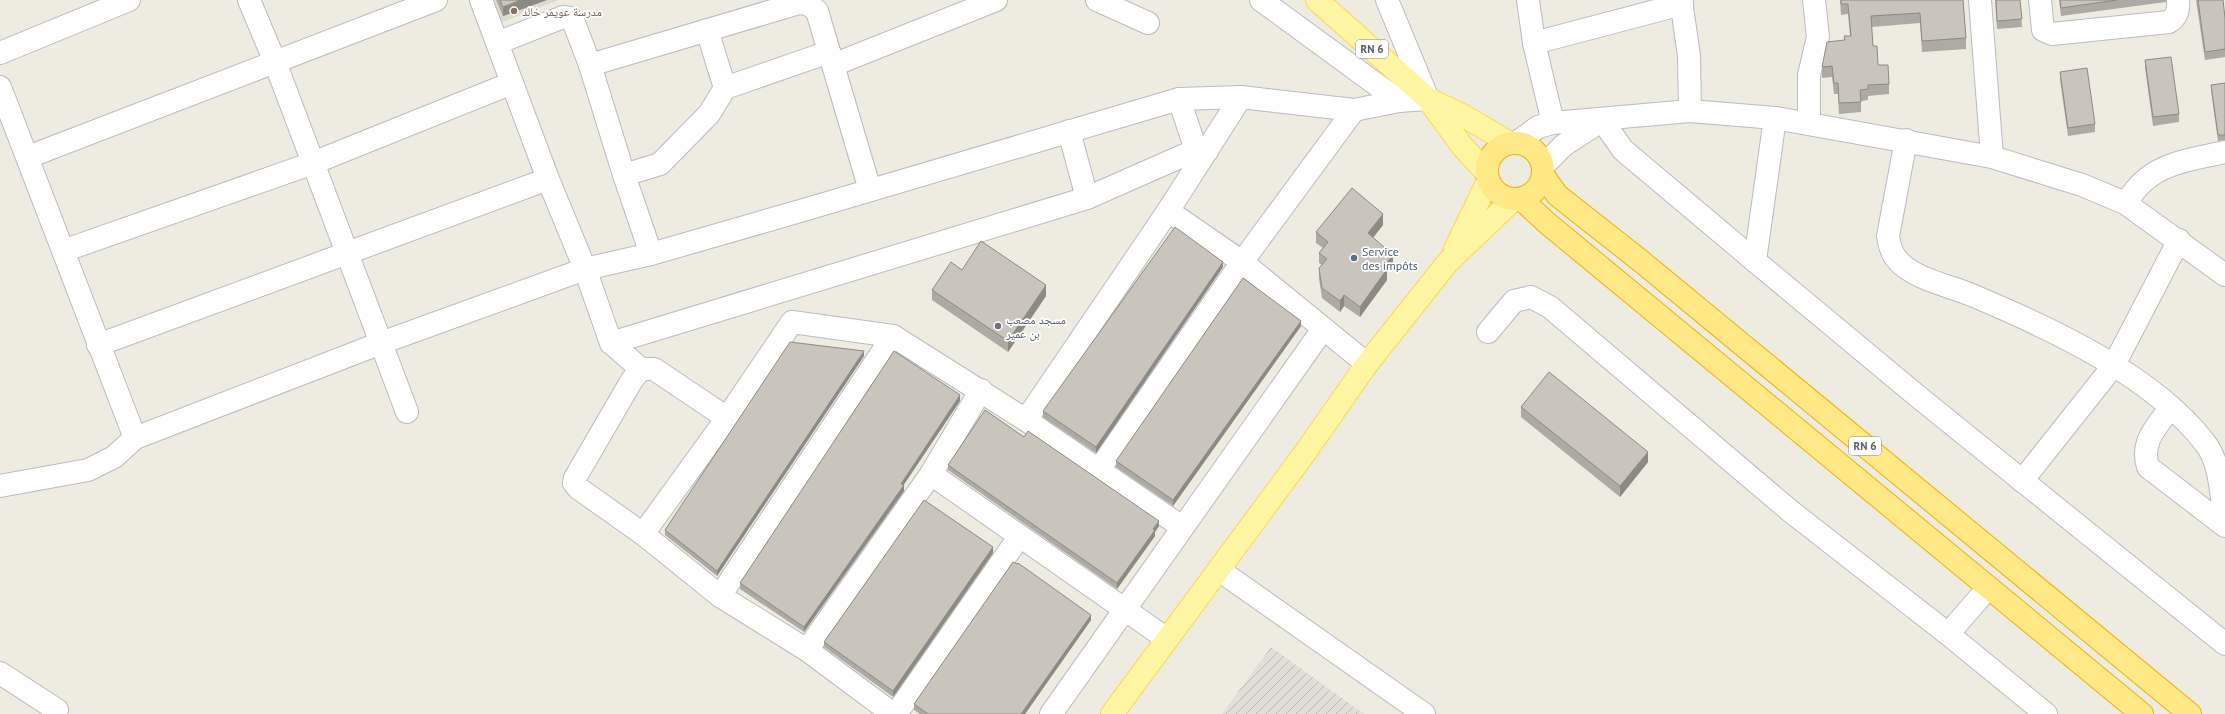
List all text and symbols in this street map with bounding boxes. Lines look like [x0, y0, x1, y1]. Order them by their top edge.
place label: مدرسة عويمر خالد [522, 4, 602, 19]
marker: مدرسة عويمر خالد [509, 6, 519, 16]
road number: RN 6 [1356, 40, 1388, 58]
place label: Service des impôts [1362, 244, 1418, 273]
marker: Service des impôts [1349, 253, 1359, 263]
place label: مسجد مصعب بن عمير [1005, 312, 1066, 341]
marker: مسجد مصعب بن عمير [993, 321, 1003, 331]
road number: RN 6 [1849, 437, 1881, 455]

